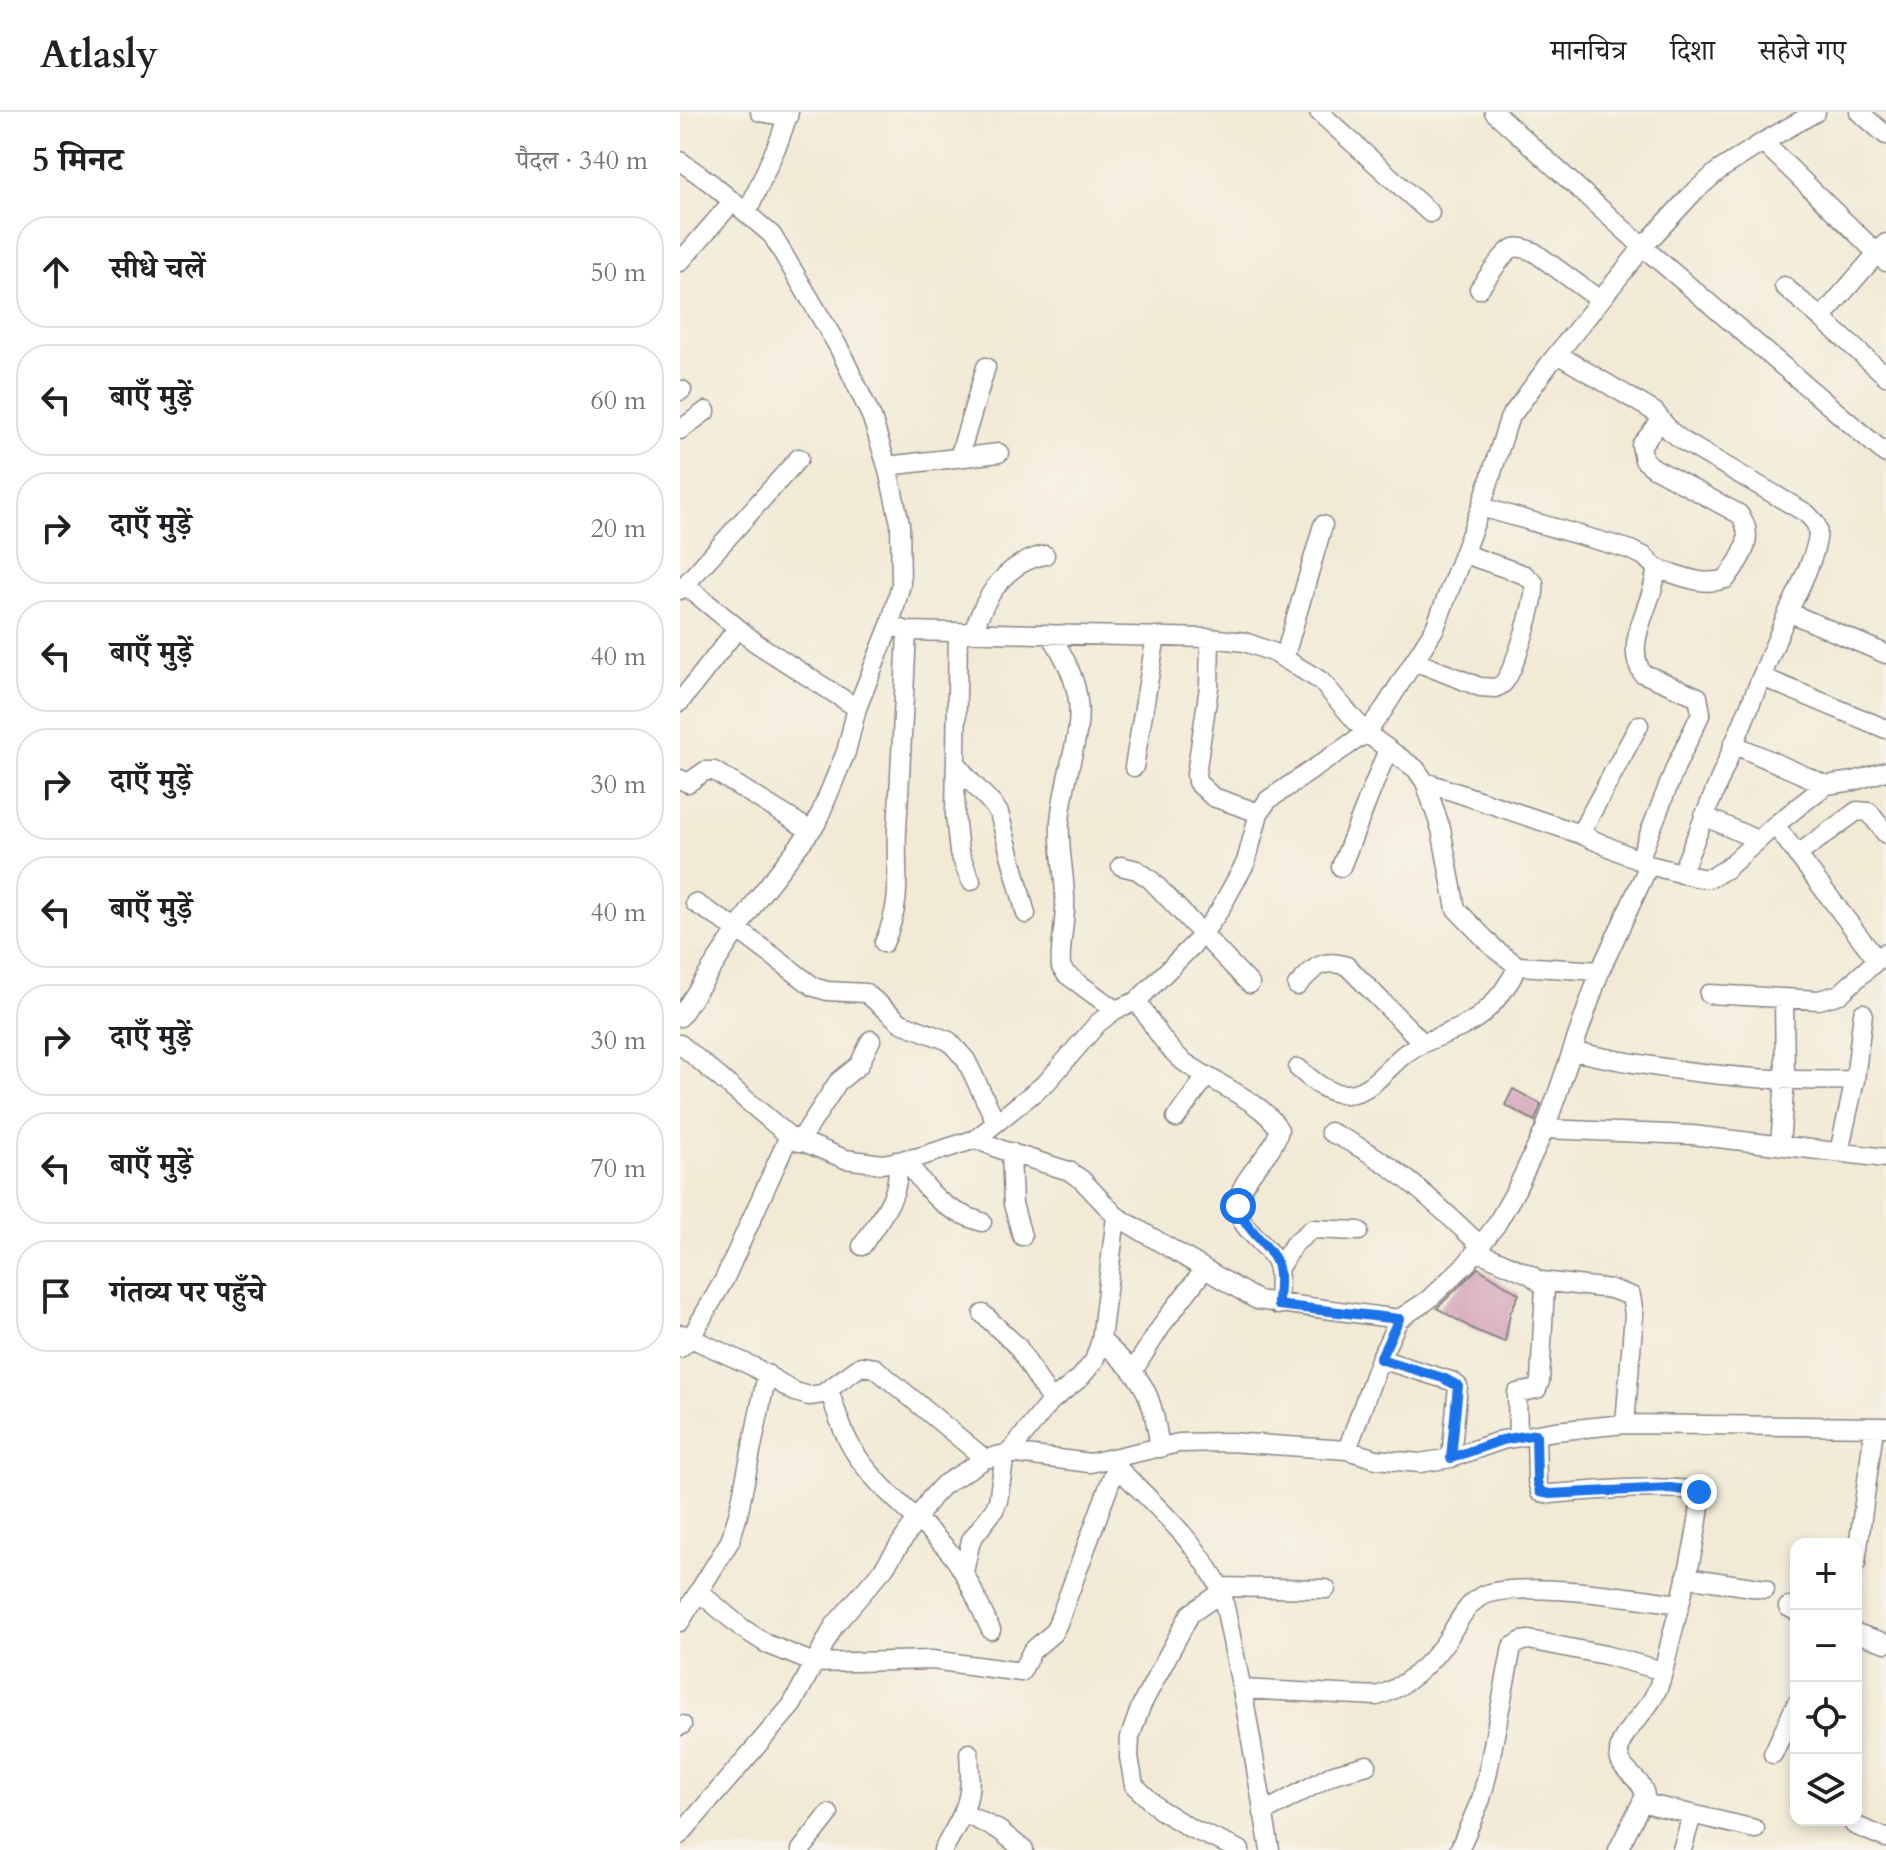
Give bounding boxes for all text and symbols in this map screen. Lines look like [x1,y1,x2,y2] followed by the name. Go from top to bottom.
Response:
[40,29,158,81] text: Atlasly
[1550,32,1626,70] text: मानचित्र
[1670,32,1715,70] text: दिशा
[1759,32,1846,70] text: सहेजे गए
[32,137,123,183] text: 5 मिनट
[516,143,648,178] text: पैदल · 340 m
[110,248,205,289] text: सीधे चलें
[34,250,78,294] icon: ahead
[590,255,646,290] text: 50 m
[110,376,192,417] text: बाएँ मुड़ें
[34,378,78,422] icon: left
[590,383,646,418] text: 60 m
[110,504,192,545] text: दाएँ मुड़ें
[34,506,78,550] icon: right
[590,511,646,546] text: 20 m
[110,632,192,673] text: बाएँ मुड़ें
[34,634,78,678] icon: left
[590,639,646,674] text: 40 m
[110,760,192,801] text: दाएँ मुड़ें
[34,762,78,806] icon: right
[590,767,646,802] text: 30 m
[110,888,192,929] text: बाएँ मुड़ें
[34,890,78,934] icon: left
[590,895,646,930] text: 40 m
[110,1016,192,1057] text: दाएँ मुड़ें
[34,1018,78,1062] icon: right
[590,1023,646,1058] text: 30 m
[110,1144,192,1185] text: बाएँ मुड़ें
[34,1146,78,1190] icon: left
[590,1151,646,1186] text: 70 m
[1220,1188,1256,1224] route start
[110,1272,265,1313] text: गंतव्य पर पहुँचे
[34,1274,78,1318] icon: arrive
[1681,1474,1717,1510] route end
[1790,1538,1862,1826] map controls
[1790,1538,1862,1610] button: +
[1790,1610,1862,1682] button: −
[1790,1682,1862,1754] button: locate
[1790,1754,1862,1826] button: layers

